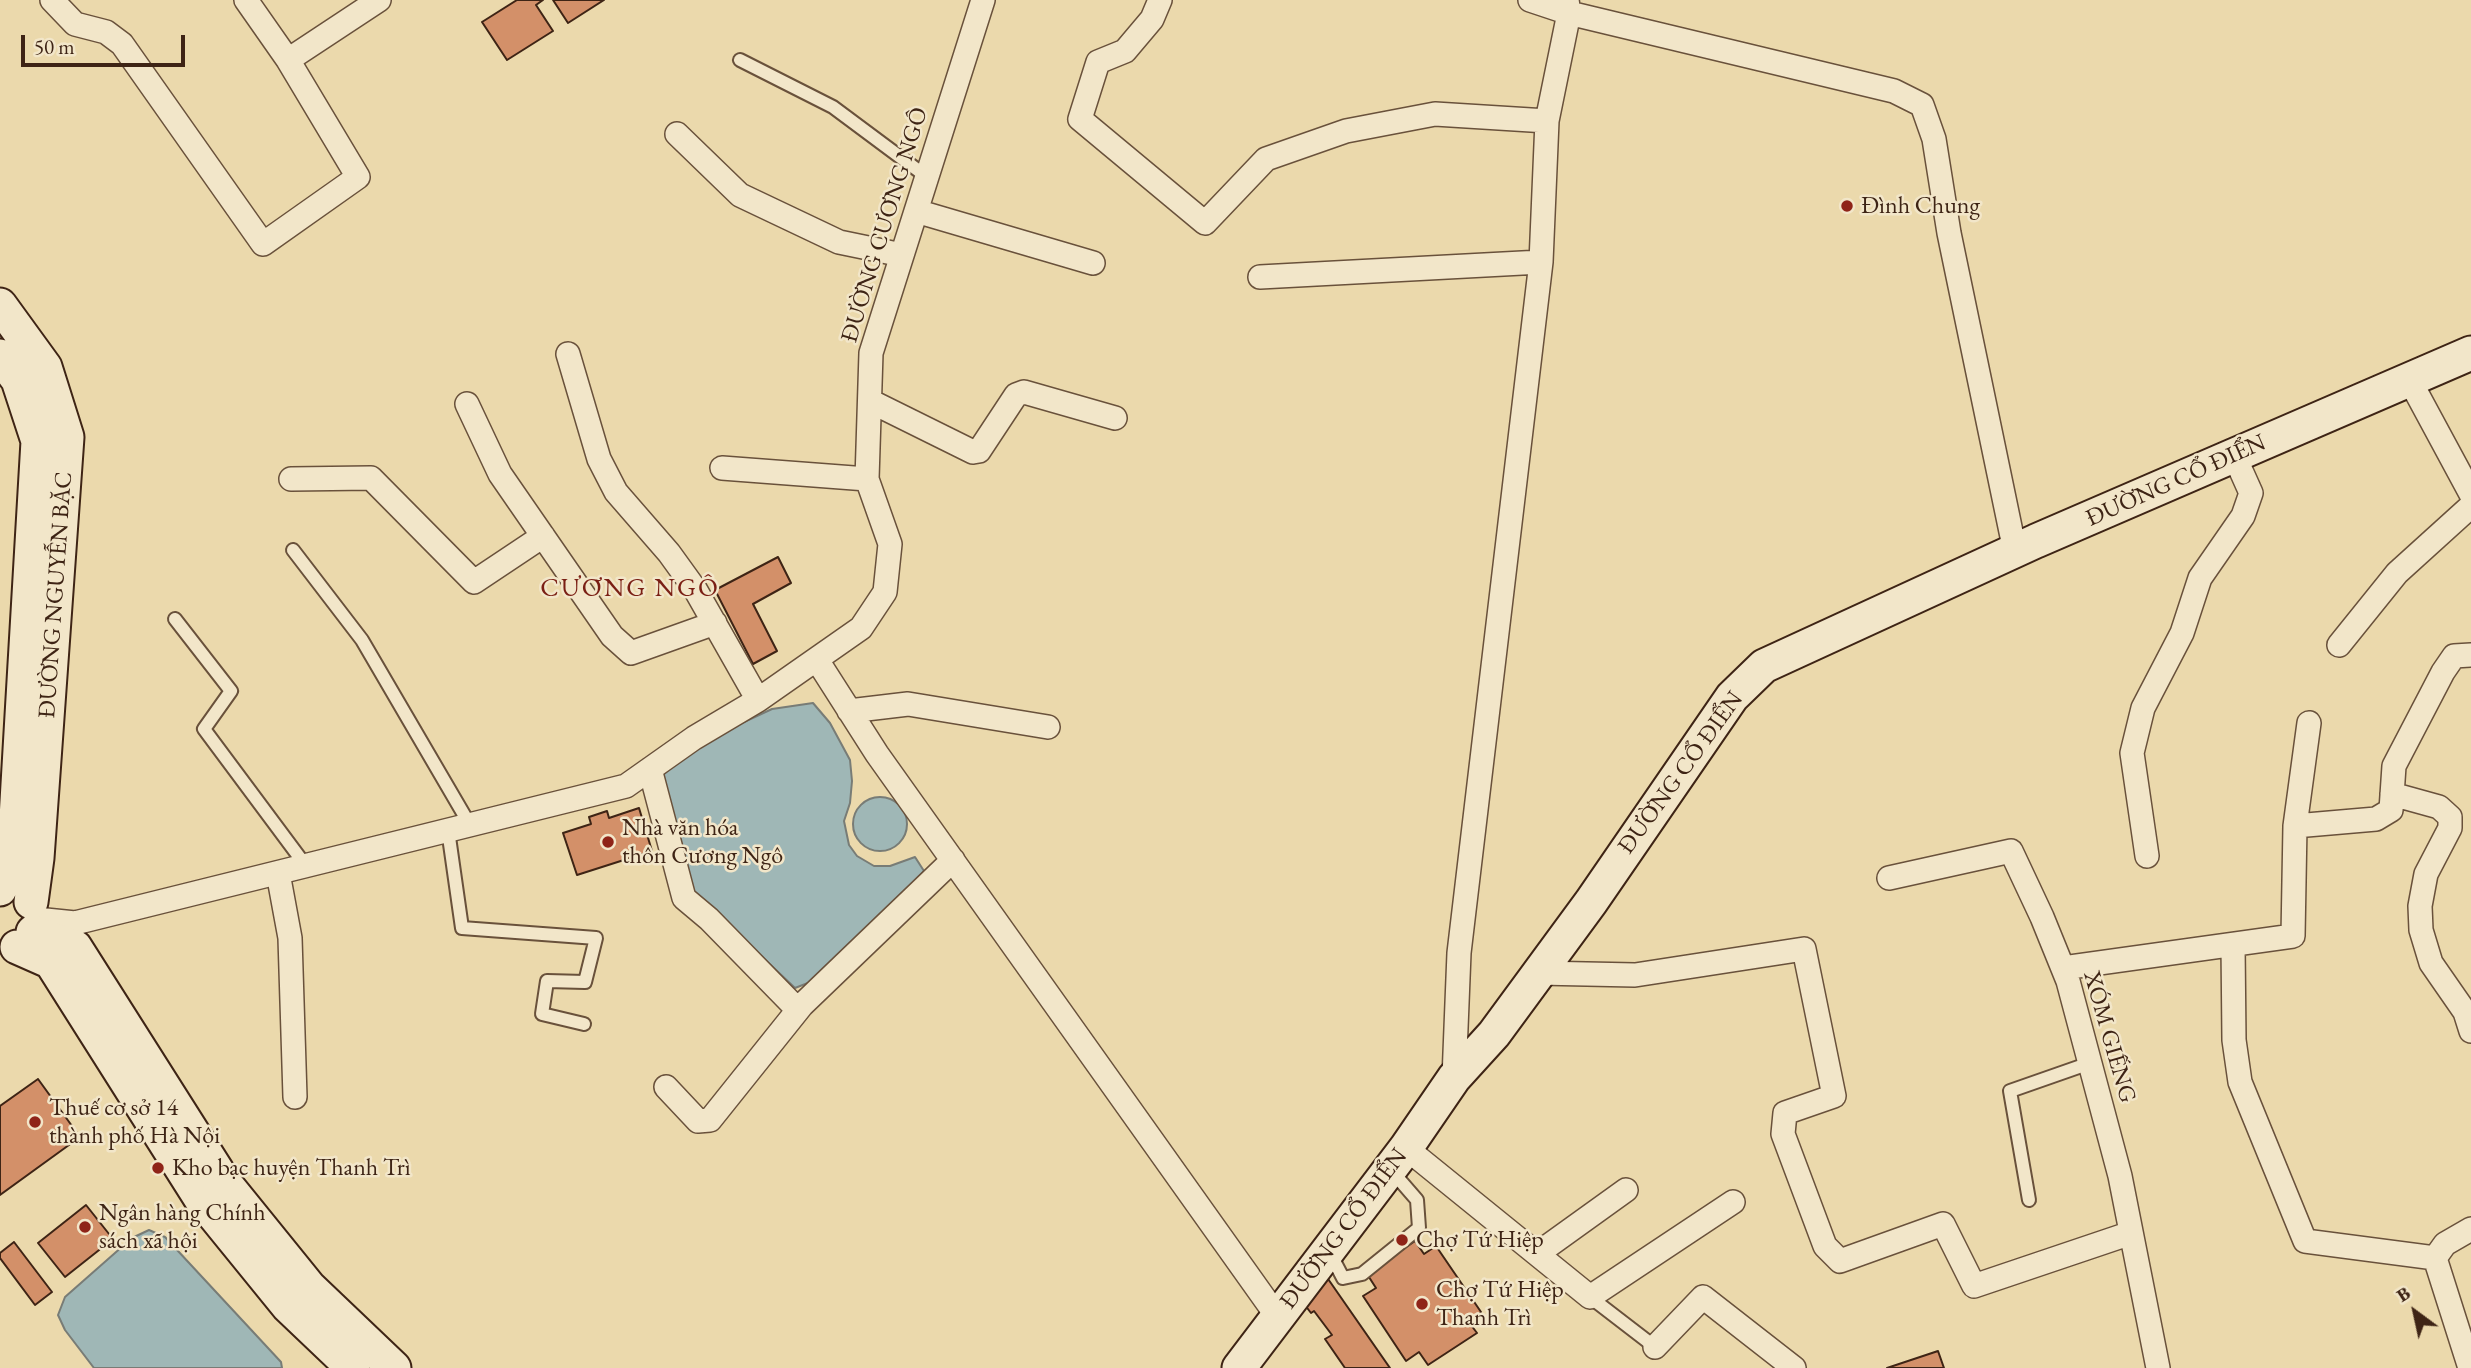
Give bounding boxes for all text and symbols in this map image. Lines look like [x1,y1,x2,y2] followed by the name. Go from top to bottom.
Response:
[24,21,189,65] scale bar
[34,33,75,60] text: 50 m
[835,104,935,346] street label: ĐƯỜNG CƯƠNG NGÔ
[1861,192,1980,220] place label: Đình Chung
[1839,198,1855,214] marker: Đình Chung
[2082,428,2270,534] street label: ĐƯỜNG CỔ ĐIỂN
[33,471,79,719] street label: ĐƯỜNG NGUYỄN BẶC
[541,573,719,605] district label: CƯƠNG NGÔ
[1612,686,1750,860] street label: ĐƯỜNG CỔ ĐIỂN
[622,814,783,870] place label: Nhà văn hóa thôn Cương Ngô
[600,834,616,850] marker: Nhà văn hóa thôn Cương Ngô
[2076,968,2142,1106] street label: XÓM GIẾNG
[49,1094,220,1150] place label: Thuế cơ sở 14 thành phố Hà Nội
[27,1114,43,1130] marker: Thuế cơ sở 14 thành phố Hà Nội
[1274,1143,1414,1315] street label: ĐƯỜNG CỔ ĐIỂN
[172,1154,411,1182] place label: Kho bạc huyện Thanh Trì
[150,1160,166,1176] marker: Kho bạc huyện Thanh Trì
[99,1199,266,1255] place label: Ngân hàng Chính sách xã hội
[77,1219,93,1235] marker: Ngân hàng Chính sách xã hội
[1416,1226,1544,1254] place label: Chợ Tứ Hiệp
[1394,1232,1410,1248] marker: Chợ Tứ Hiệp
[1436,1276,1564,1332] place label: Chợ Tứ Hiệp Thanh Trì
[2380,1277,2450,1347] north arrow
[2391,1280,2415,1308] text: B
[1414,1296,1430,1312] marker: Chợ Tứ Hiệp Thanh Trì

